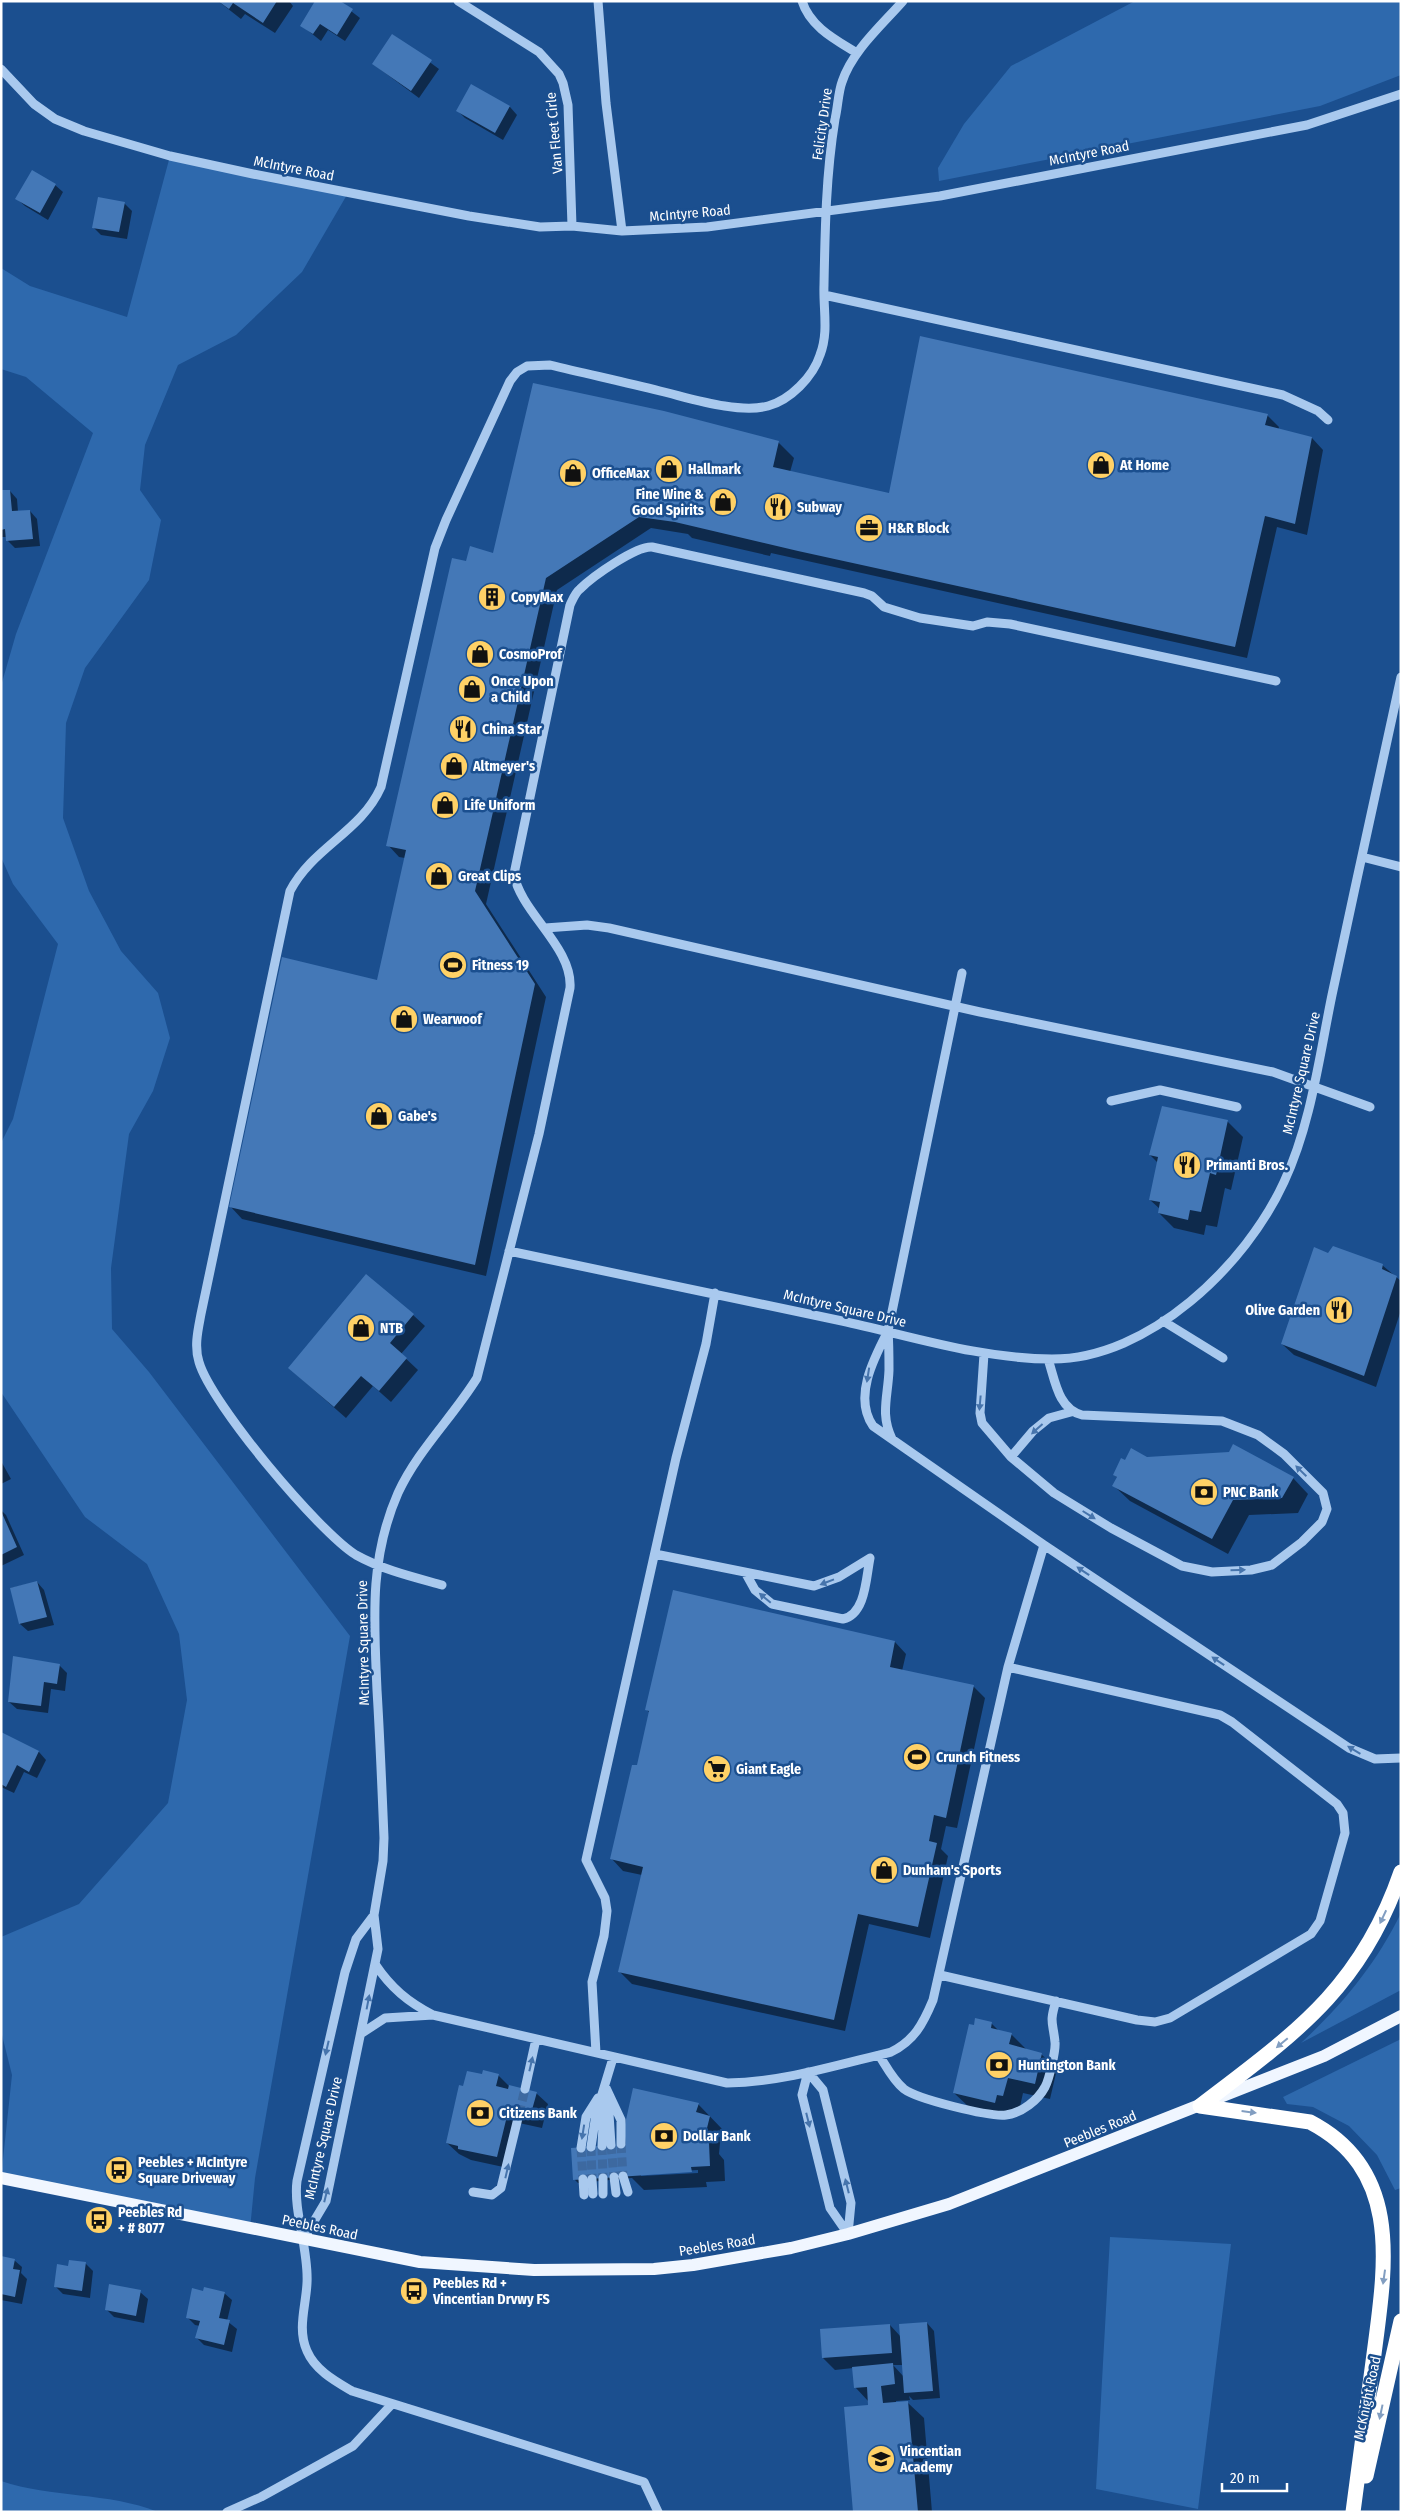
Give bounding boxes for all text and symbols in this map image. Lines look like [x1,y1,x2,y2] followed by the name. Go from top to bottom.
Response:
[809,87,836,161] street label: Felicity Drive
[542,92,567,174] street label: Van Fleet Cirle
[1047,137,1131,170] street label: McIntyre Road
[252,152,336,185] street label: McIntyre Road
[649,201,731,226] street label: McIntyre Road
[1086,450,1116,480] shop icon: At Home
[654,454,684,484] shop icon: Hallmark
[1119,457,1169,474] place label: At Home
[558,458,588,488] shop icon: OfficeMax
[688,461,742,478] place label: Hallmark
[592,465,650,482] place label: OfficeMax
[632,486,704,519] place label: Fine Wine & Good Spirits
[708,487,738,517] shop icon: Fine Wine & Good Spirits
[763,492,793,522] restaurant icon: Subway
[797,499,842,516] place label: Subway
[854,513,884,543] office icon: H&R Block
[888,520,950,537] place label: H&R Block
[477,582,507,612] building icon: CopyMax
[511,589,564,606] place label: CopyMax
[465,639,495,669] shop icon: CosmoProf
[499,646,563,663] place label: CosmoProf
[491,673,554,706] place label: Once Upon a Child
[457,674,487,704] shop icon: Once Upon a Child
[448,714,478,744] restaurant icon: China Star
[482,721,542,738] place label: China Star
[439,751,469,781] shop icon: Altmeyer's
[472,758,535,775] place label: Altmeyer's
[430,790,460,820] shop icon: Life Uniform
[464,797,536,814] place label: Life Uniform
[424,861,454,891] shop icon: Great Clips
[458,868,521,885] place label: Great Clips
[438,950,468,980] sports icon: Fitness 19
[472,957,529,974] place label: Fitness 19
[389,1004,419,1034] shop icon: Wearwoof
[1279,1010,1324,1136] street label: McIntyre Square Drive
[423,1011,483,1028] place label: Wearwoof
[364,1101,394,1131] shop icon: Gabe's
[398,1108,437,1125] place label: Gabe's
[1172,1150,1202,1180] restaurant icon: Primanti Bros.
[1206,1157,1288,1174] place label: Primanti Bros.
[782,1286,908,1331] street label: McIntyre Square Drive
[1324,1295,1354,1325] restaurant icon: Olive Garden
[1245,1302,1320,1319] place label: Olive Garden
[346,1313,376,1343] shop icon: NTB
[380,1320,403,1337] place label: NTB
[864,1368,872,1384] one-way arrow
[976,1395,984,1411] one-way arrow
[1031,1423,1044,1434] one-way arrow
[1296,1465,1308,1477] one-way arrow
[1189,1477,1219,1507] bank icon: PNC Bank
[1223,1484,1279,1501] place label: PNC Bank
[1083,1510,1096,1519] one-way arrow
[1076,1566,1090,1576] one-way arrow
[1230,1566,1246,1574] one-way arrow
[820,1579,835,1586] one-way arrow
[354,1580,373,1706] street label: McIntyre Square Drive
[758,1592,771,1603] one-way arrow
[1212,1656,1225,1666] one-way arrow
[902,1742,932,1772] sports icon: Crunch Fitness
[1348,1746,1361,1755] one-way arrow
[936,1749,1020,1766] place label: Crunch Fitness
[702,1754,732,1784] supermarket icon: Giant Eagle
[736,1761,801,1778] place label: Giant Eagle
[869,1855,899,1885] shop icon: Dunham's Sports
[903,1862,1001,1879] place label: Dunham's Sports
[1379,1910,1387,1924] one-way arrow
[364,1993,372,2009] one-way arrow
[1277,2037,1289,2049] one-way arrow
[323,2040,331,2055] one-way arrow
[984,2050,1014,2080] bank icon: Huntington Bank
[527,2056,535,2071] one-way arrow
[1018,2057,1116,2074] place label: Huntington Bank
[301,2075,346,2201] street label: McIntyre Square Drive
[465,2098,495,2128] bank icon: Citizens Bank
[499,2105,578,2122] place label: Citizens Bank
[1061,2107,1139,2152] street label: Peebles Road
[1241,2108,1257,2116] one-way arrow
[804,2112,812,2127] one-way arrow
[649,2121,679,2151] bank icon: Dollar Bank
[579,2125,587,2141] one-way arrow
[683,2128,751,2145] place label: Dollar Bank
[138,2154,247,2187] place label: Peebles + McIntyre Square Driveway
[104,2155,134,2185] bus stop icon: Peebles + McIntyre Square Driveway
[503,2163,511,2179] one-way arrow
[843,2179,851,2194] one-way arrow
[323,2187,331,2202] one-way arrow
[118,2204,182,2237] place label: Peebles Rd + # 8077
[84,2205,114,2235] bus stop icon: Peebles Rd + # 8077
[280,2211,359,2244] street label: Peebles Road
[678,2231,756,2260] street label: Peebles Road
[1380,2270,1388,2286] one-way arrow
[432,2275,550,2308] place label: Peebles Rd + Vincentian Drvwy FS
[399,2276,429,2306] bus stop icon: Peebles Rd + Vincentian Drvwy FS
[1350,2355,1385,2441] street label: McKnight Road
[1376,2405,1384,2421] one-way arrow
[899,2443,961,2476] place label: Vincentian Academy
[866,2444,896,2474] school or university icon: Vincentian Academy
[1222,2460,1287,2492] scale bar
[1230,2469,1260,2487] text: 20 m

